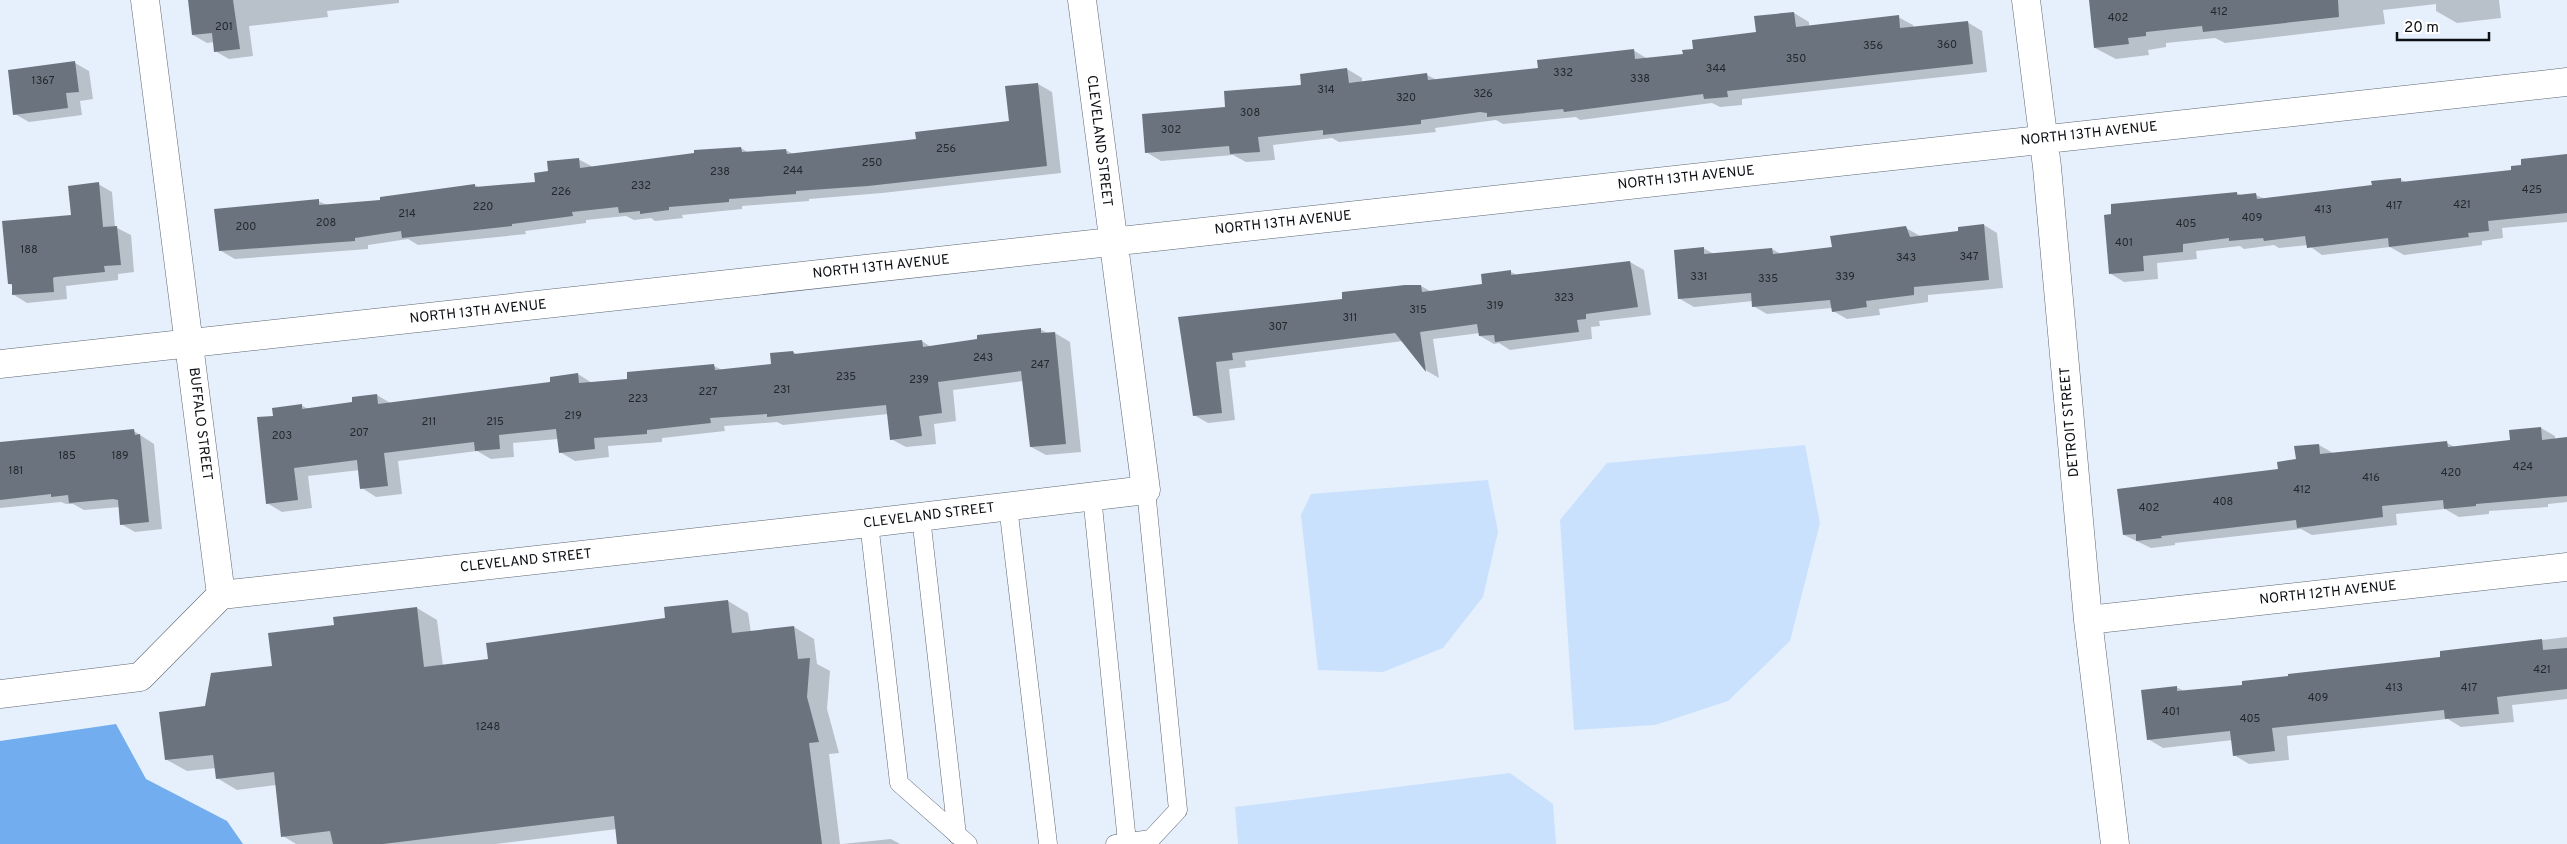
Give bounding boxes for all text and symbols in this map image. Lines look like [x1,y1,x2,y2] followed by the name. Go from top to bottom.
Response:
[2210,5,2228,19] house number: 412
[2397,10,2490,42] scale bar
[2108,11,2128,25] house number: 402
[2404,19,2439,38] text: 20 m
[215,20,233,34] house number: 201
[1937,38,1957,52] house number: 360
[1863,39,1883,53] house number: 356
[1786,52,1806,66] house number: 350
[1706,62,1726,76] house number: 344
[1553,66,1573,80] house number: 332
[1630,72,1650,86] house number: 338
[32,74,55,88] house number: 1367
[1082,74,1116,208] street label: CLEVELAND STREET
[1317,83,1335,97] house number: 314
[1473,87,1493,101] house number: 326
[1396,91,1416,105] house number: 320
[1240,106,1260,120] house number: 308
[2020,118,2158,150] street label: NORTH 13TH AVENUE
[1161,123,1181,137] house number: 302
[936,142,956,156] house number: 256
[862,156,882,170] house number: 250
[1617,162,1755,194] street label: NORTH 13TH AVENUE
[783,164,803,178] house number: 244
[710,165,730,179] house number: 238
[631,179,651,193] house number: 232
[2522,183,2542,197] house number: 425
[551,185,571,199] house number: 226
[2453,198,2471,212] house number: 421
[2386,199,2403,213] house number: 417
[473,200,493,214] house number: 220
[2314,203,2332,217] house number: 413
[398,207,416,221] house number: 214
[1214,207,1352,239] street label: NORTH 13TH AVENUE
[2242,211,2262,225] house number: 409
[316,216,336,230] house number: 208
[2176,217,2197,231] house number: 405
[236,220,256,234] house number: 200
[2115,236,2133,250] house number: 401
[20,243,38,257] house number: 188
[1959,250,1979,264] house number: 347
[812,251,950,283] street label: NORTH 13TH AVENUE
[1896,251,1916,265] house number: 343
[1690,270,1708,284] house number: 331
[1835,270,1855,284] house number: 339
[1758,272,1778,286] house number: 335
[1554,291,1574,305] house number: 323
[409,296,547,328] street label: NORTH 13TH AVENUE
[1486,299,1504,313] house number: 319
[1409,303,1427,317] house number: 315
[1343,311,1357,325] house number: 311
[1269,320,1288,334] house number: 307
[973,351,993,365] house number: 243
[1030,358,1050,372] house number: 247
[2057,366,2083,478] street label: DETROIT STREET
[185,367,215,481] street label: BUFFALO STREET
[836,370,856,384] house number: 235
[909,373,929,387] house number: 239
[773,383,791,397] house number: 231
[698,385,718,399] house number: 227
[628,392,648,406] house number: 223
[564,409,582,423] house number: 219
[422,415,436,429] house number: 211
[486,415,504,429] house number: 215
[349,426,369,440] house number: 207
[272,429,292,443] house number: 203
[58,449,76,463] house number: 185
[111,449,129,463] house number: 189
[2513,460,2533,474] house number: 424
[9,464,23,478] house number: 181
[2441,466,2461,480] house number: 420
[2362,471,2380,485] house number: 416
[2293,483,2311,497] house number: 412
[2213,495,2233,509] house number: 408
[862,499,996,533] street label: CLEVELAND STREET
[2139,501,2159,515] house number: 402
[459,546,593,576] street label: CLEVELAND STREET
[2259,577,2397,609] street label: NORTH 12TH AVENUE
[2533,663,2551,677] house number: 421
[2385,681,2403,695] house number: 413
[2461,681,2478,695] house number: 417
[2308,691,2328,705] house number: 409
[2162,705,2180,719] house number: 401
[2240,712,2261,726] house number: 405
[476,720,500,734] house number: 1248

